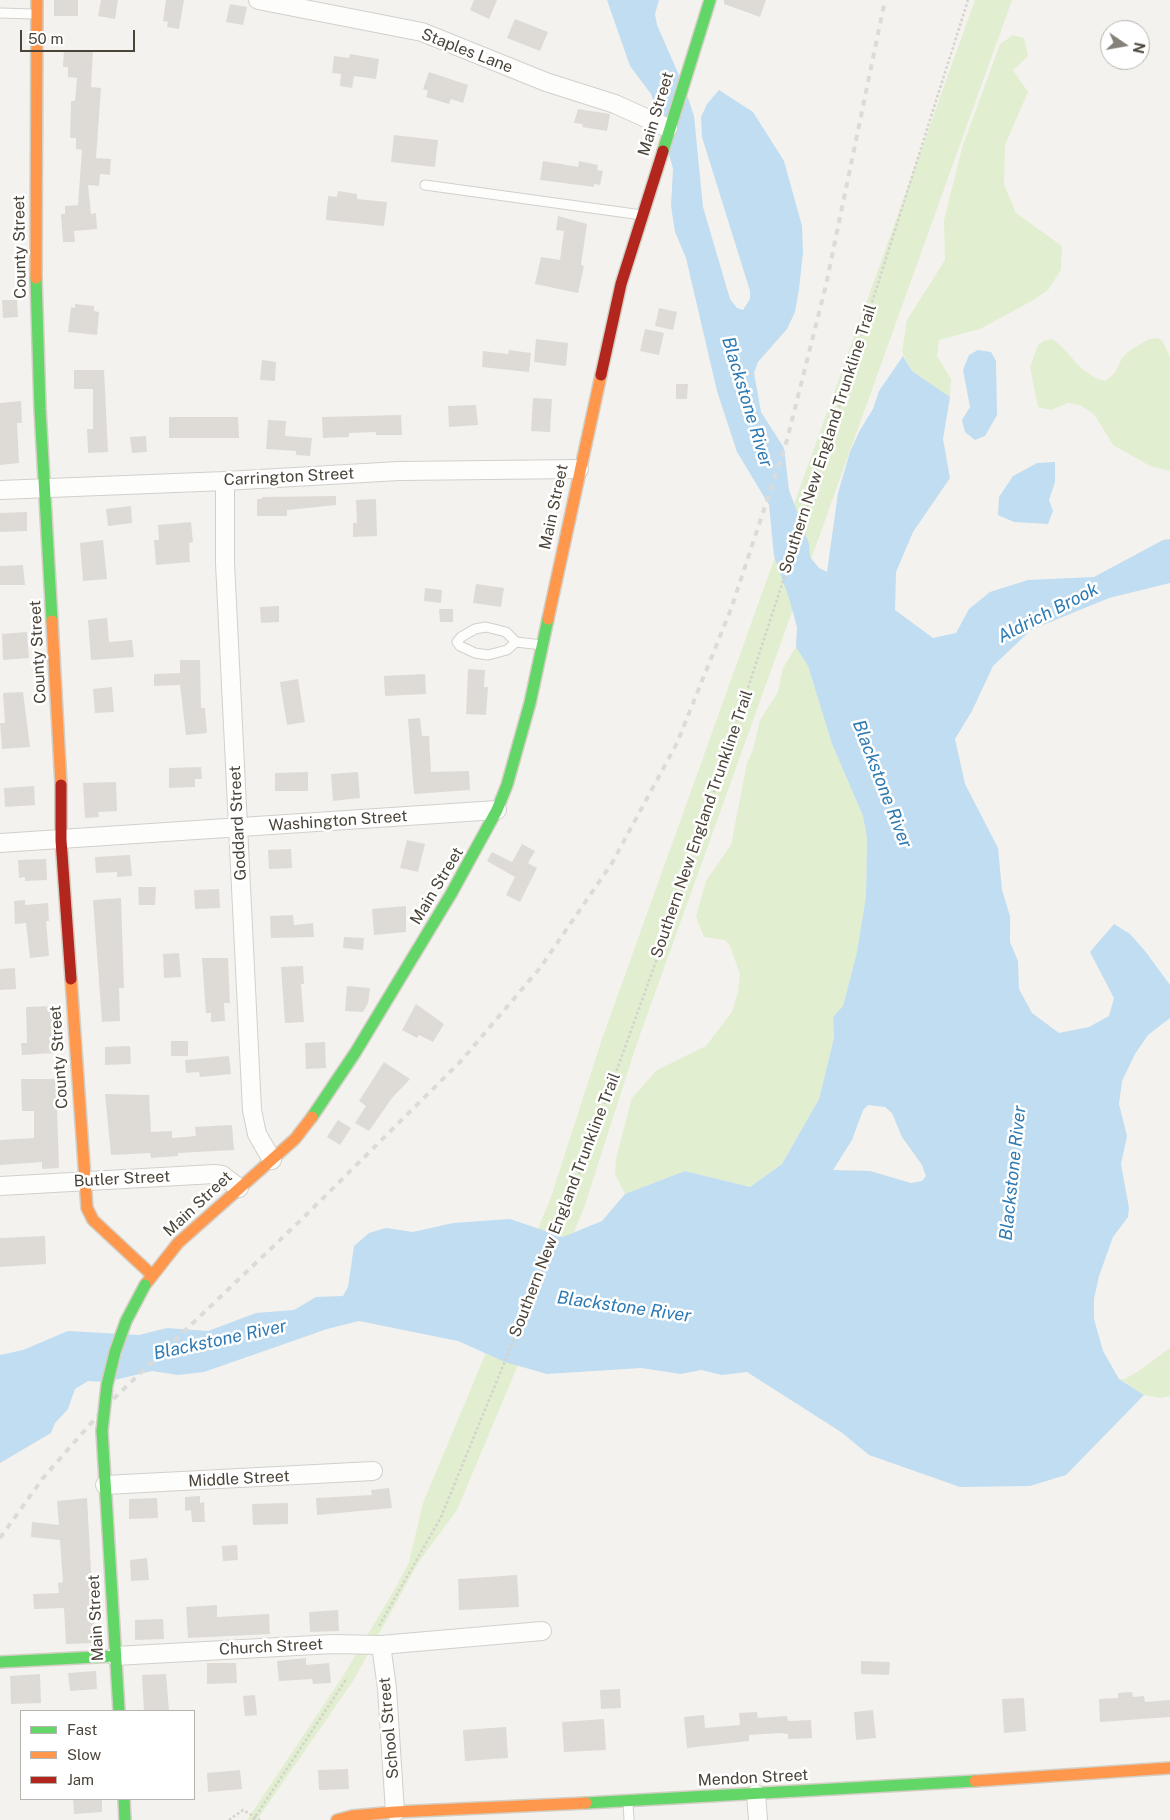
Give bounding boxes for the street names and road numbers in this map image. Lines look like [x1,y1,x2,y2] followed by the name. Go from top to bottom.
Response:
[419,25,515,77] street label: Staples Lane
[634,70,678,158] street label: Main Street
[9,195,31,299] street label: County Street
[775,302,881,576] street label: Southern New England Trunkline Trail
[536,463,572,551] street label: Main Street
[223,464,355,490] street label: Carrington Street
[26,600,50,704] street label: County Street
[647,688,757,960] street label: Southern New England Trunkline Trail
[225,765,251,881] street label: Goddard Street
[268,807,408,835] street label: Washington Street
[406,844,468,928] street label: Main Street
[46,1005,72,1109] street label: County Street
[506,1070,624,1340] street label: Southern New England Trunkline Trail
[73,1167,171,1191] street label: Butler Street
[160,1167,236,1241] street label: Main Street
[188,1467,290,1491] street label: Middle Street
[84,1574,108,1662] street label: Main Street
[218,1635,324,1659] street label: Church Street
[375,1676,403,1780] street label: School Street
[697,1766,809,1790] street label: Mendon Street

